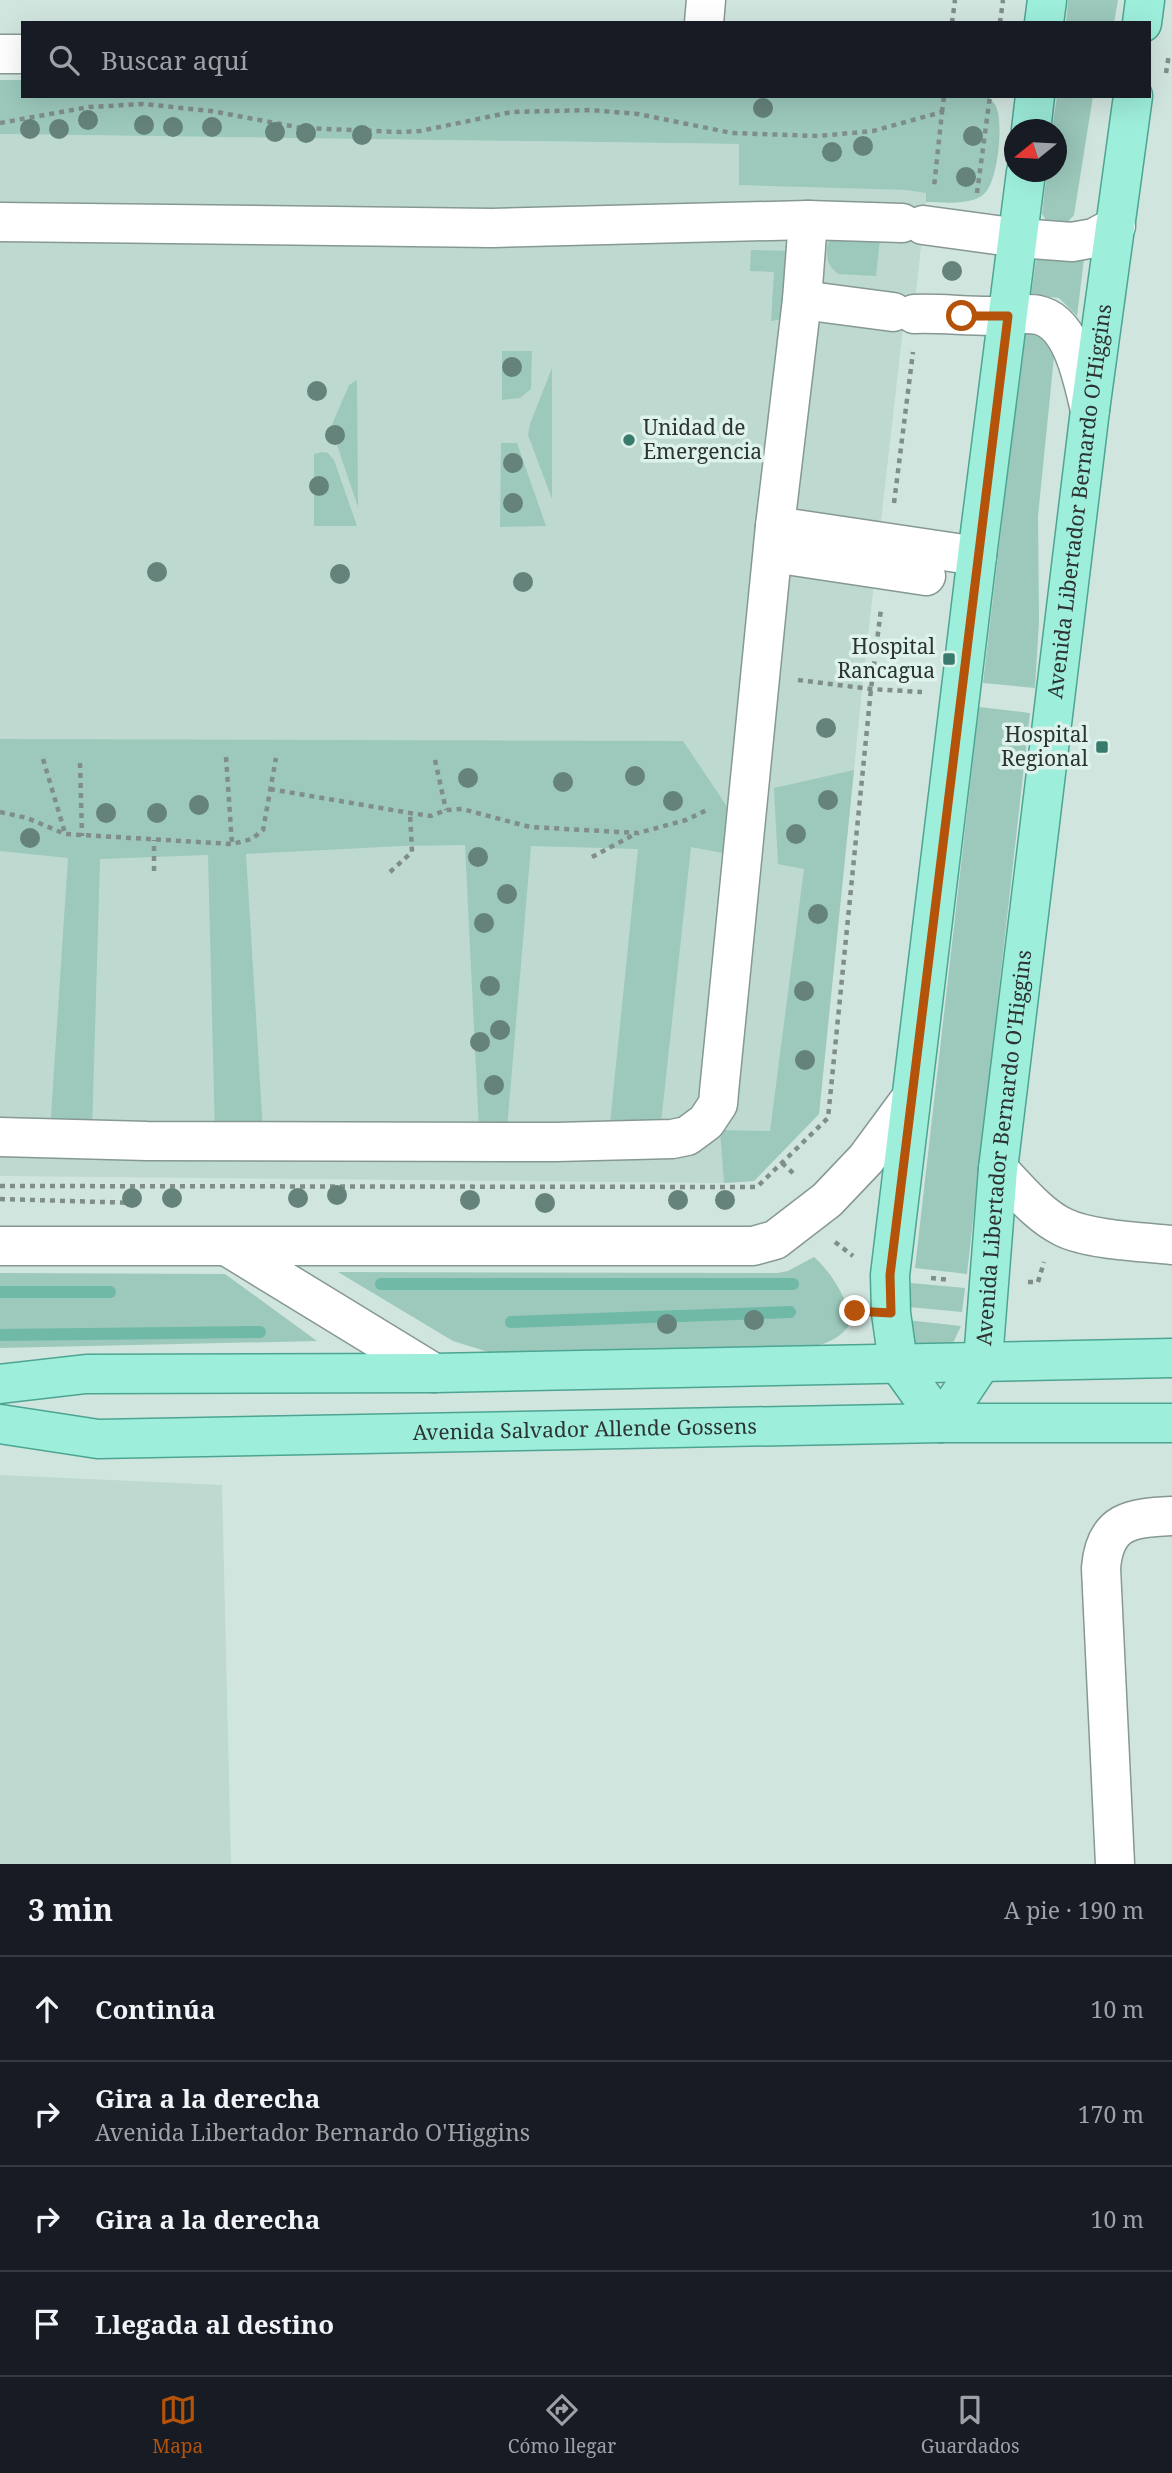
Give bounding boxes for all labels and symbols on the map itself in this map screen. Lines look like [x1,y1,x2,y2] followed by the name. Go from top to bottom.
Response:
[1004,119,1067,182] north arrow
[946,300,977,331] route start
[1040,302,1117,700] street label: Avenida Libertador Bernardo O'Higgins
[643,413,762,465] place label: Unidad de Emergencia
[621,432,637,448] marker: Unidad de Emergencia
[837,632,935,684] place label: Hospital Rancagua
[941,651,957,667] marker: Hospital Rancagua
[1001,720,1088,772] place label: Hospital Regional
[1094,739,1110,755] marker: Hospital Regional
[969,948,1037,1347] street label: Avenida Libertador Bernardo O'Higgins
[839,1295,870,1326] route end
[412,1411,757,1446] street label: Avenida Salvador Allende Gossens

